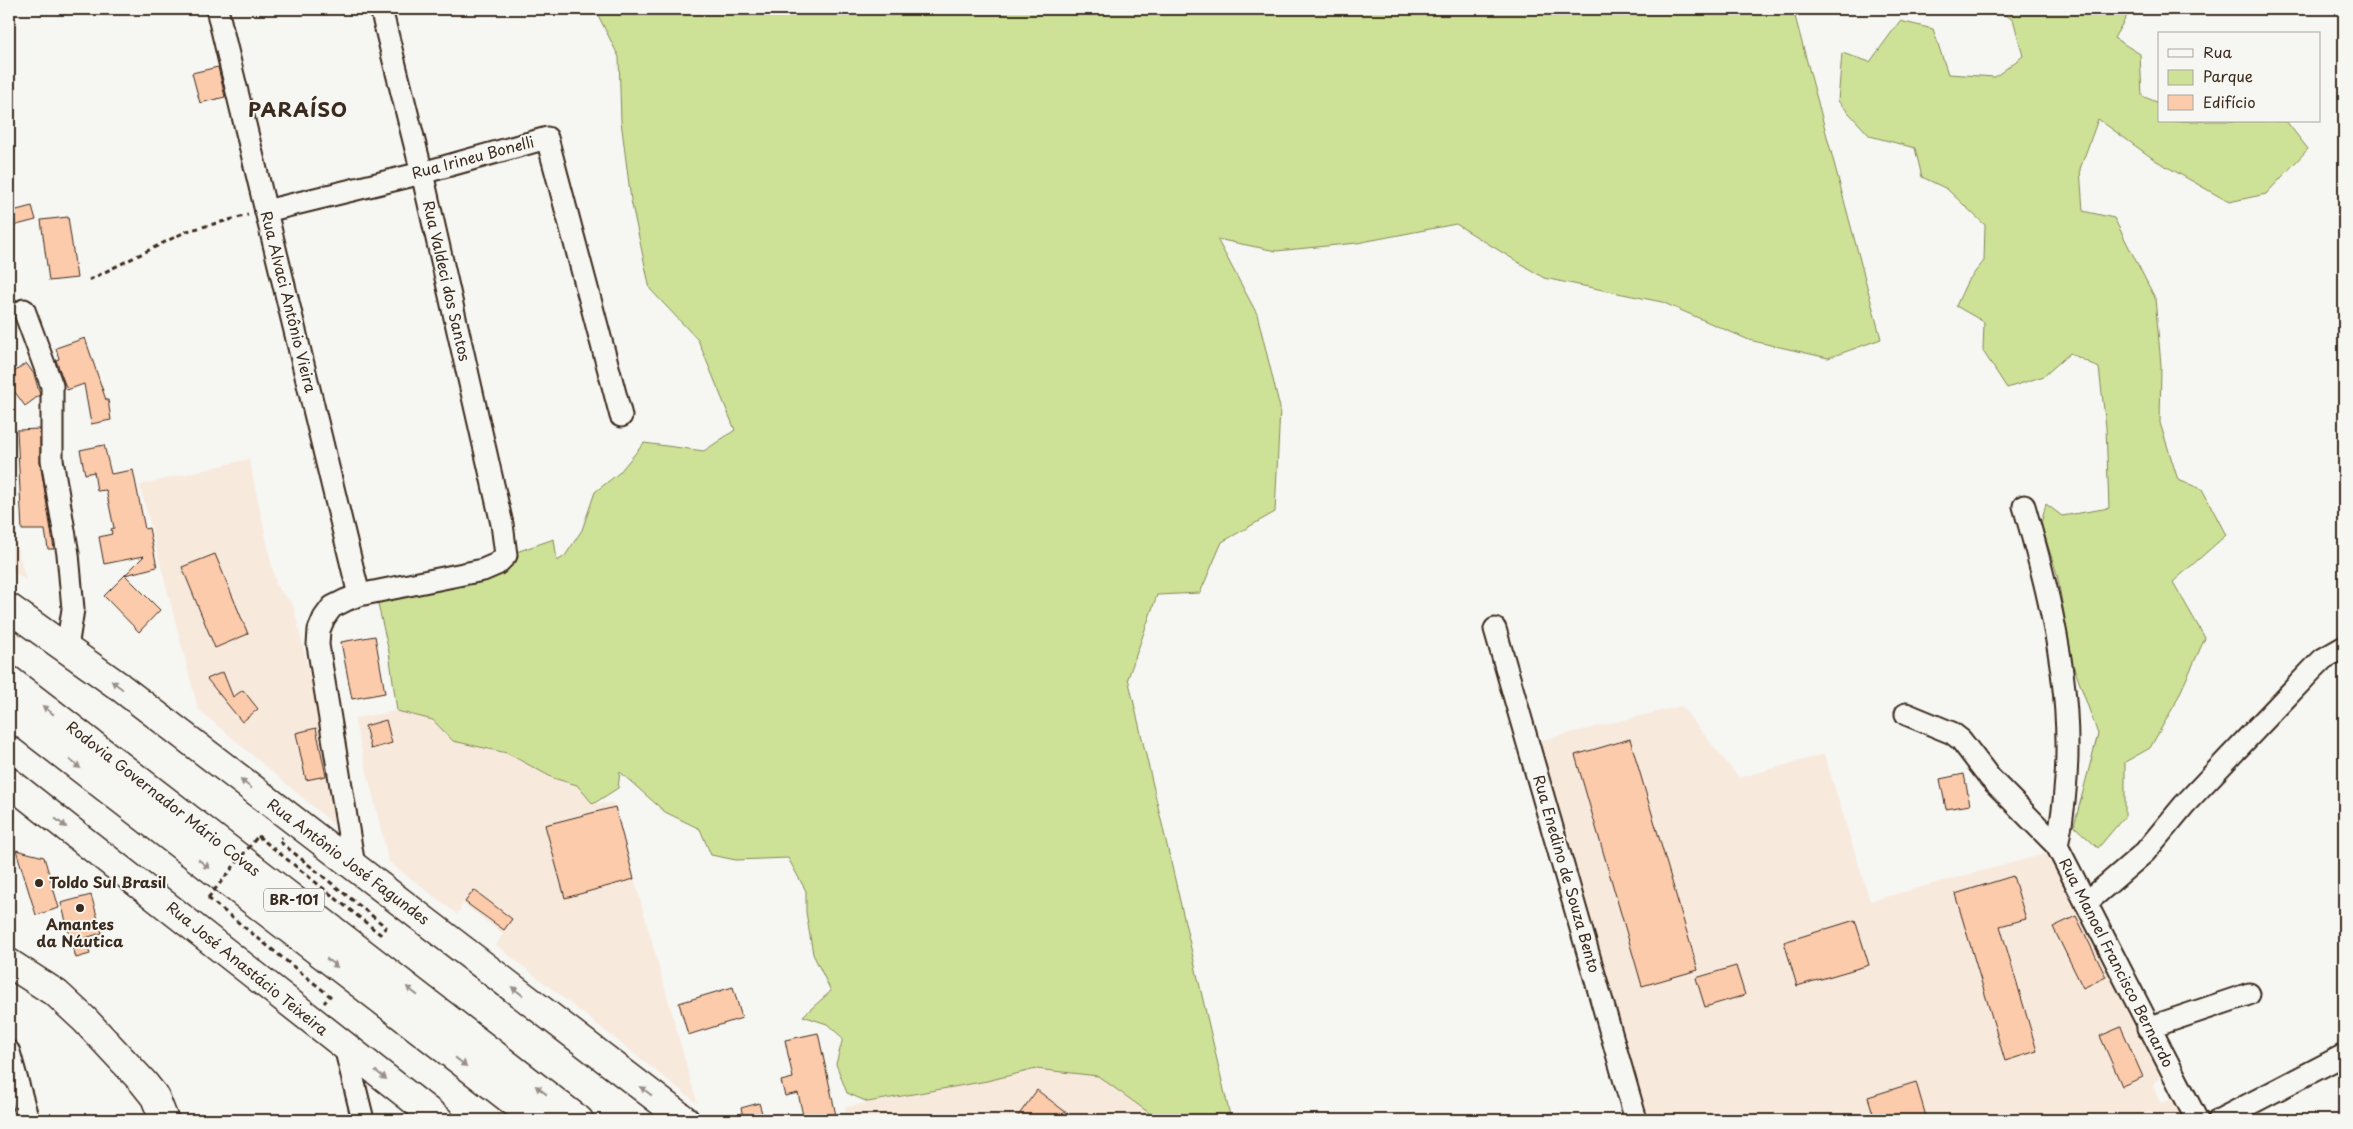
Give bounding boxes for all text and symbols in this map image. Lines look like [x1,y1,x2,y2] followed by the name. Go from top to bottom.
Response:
[2158,32,2320,122] legend
[2203,40,2232,63] text: Rua
[2203,64,2253,87] text: Parque
[2203,90,2256,113] text: Edifício
[248,94,348,124] district label: PARAÍSO
[409,129,536,184] street label: Rua Irineu Bonelli
[418,198,477,363] street label: Rua Valdeci dos Santos
[256,208,323,396] street label: Rua Alvaci Antônio Vieira
[110,680,124,690] one-way arrow
[41,705,55,715] one-way arrow
[62,715,266,881] street label: Rodovia Governador Mário Covas
[68,759,81,770] one-way arrow
[1528,772,1607,975] street label: Rua Enedino de Souza Bento
[239,779,253,789] one-way arrow
[263,792,435,930] street label: Rua Antônio José Fagundes
[54,817,67,828] one-way arrow
[2054,854,2180,1071] street label: Rua Manoel Francisco Bernardo
[197,858,210,869] one-way arrow
[49,870,166,893] place label: Toldo Sul Brasil
[33,877,45,889] marker: Toldo Sul Brasil
[264,888,324,912] road number: BR-101
[162,895,334,1041] street label: Rua José Anastácio Teixeira
[74,902,86,914] marker: Amantes da Náutica
[37,912,124,952] place label: Amantes da Náutica
[326,957,339,968] one-way arrow
[405,986,419,996] one-way arrow
[511,986,524,997] one-way arrow
[454,1057,468,1067] one-way arrow
[374,1070,388,1080] one-way arrow
[535,1085,548,1096] one-way arrow
[640,1085,653,1096] one-way arrow

